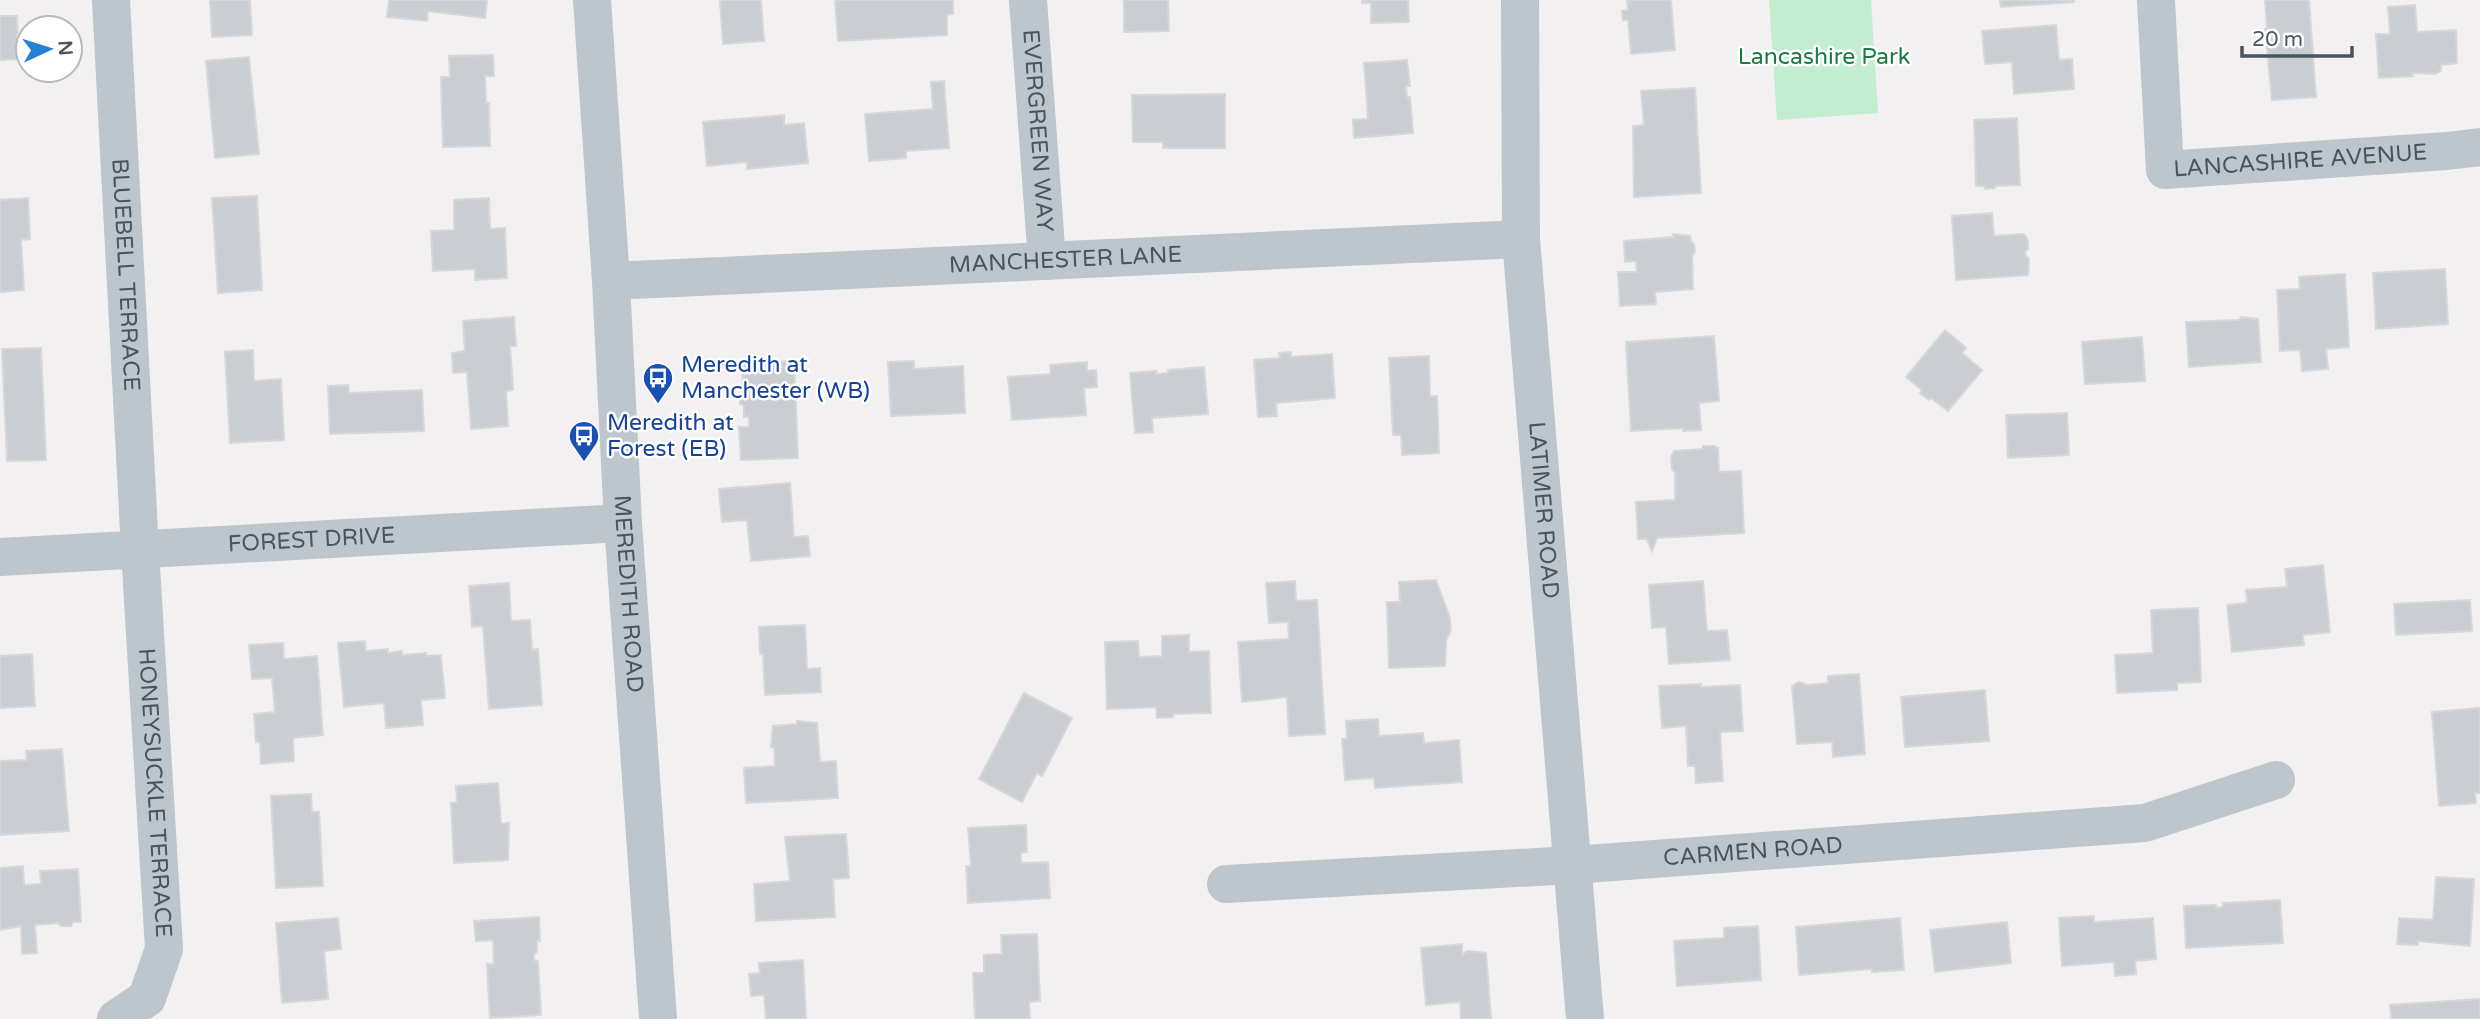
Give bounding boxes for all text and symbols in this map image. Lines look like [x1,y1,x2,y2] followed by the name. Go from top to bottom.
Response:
[14,14,84,84] north arrow
[2242,14,2352,58] scale bar
[2252,27,2303,52] text: 20 m
[1016,28,1059,233] street label: EVERGREEN WAY
[53,40,76,56] text: N
[1738,43,1910,71] park label: Lancashire Park
[2173,138,2428,183] street label: LANCASHIRE AVENUE
[105,158,146,392] street label: BLUEBELL TERRACE
[948,241,1183,279] street label: MANCHESTER LANE
[681,351,870,405] place label: Meredith at Manchester (WB)
[641,361,675,405] bus stop icon: Meredith at Manchester (WB)
[607,409,734,463] place label: Meredith at Forest (EB)
[567,419,601,463] bus stop icon: Meredith at Forest (EB)
[1522,420,1564,600] street label: LATIMER ROAD
[608,494,649,694] street label: MEREDITH ROAD
[227,521,396,559] street label: FOREST DRIVE
[132,647,177,938] street label: HONEYSUCKLE TERRACE
[1662,831,1844,872] street label: CARMEN ROAD

